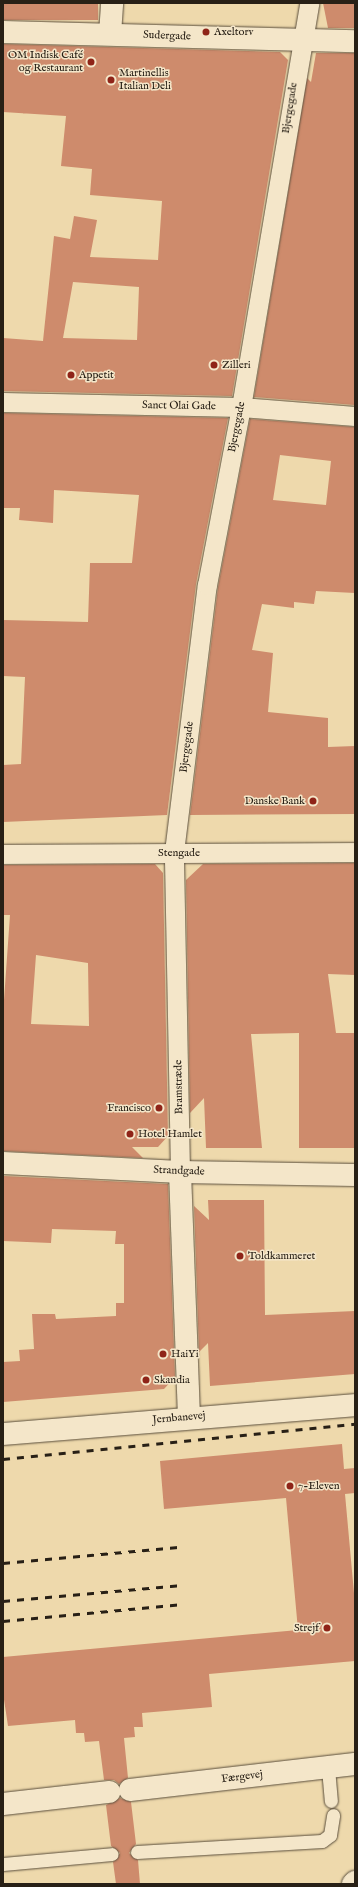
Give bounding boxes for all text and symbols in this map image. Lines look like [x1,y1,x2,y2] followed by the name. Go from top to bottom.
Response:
[214,25,253,39] place label: Axeltorv
[201,27,211,37] marker: Axeltorv
[143,29,191,43] street label: Sudergade
[8,49,83,75] place label: OM Indisk Café og Restaurant
[86,57,96,67] marker: OM Indisk Café og Restaurant
[119,67,171,93] place label: Martinellis Italian Deli
[106,75,116,85] marker: Martinellis Italian Deli
[279,81,301,135] street label: Bjergegade
[222,358,251,372] place label: Zilleri
[209,360,219,370] marker: Zilleri
[79,368,114,382] place label: Appetit
[66,370,76,380] marker: Appetit
[142,399,216,413] street label: Sanct Olai Gade
[226,400,248,454] street label: Bjergegade
[177,721,197,773] street label: Bjergegade
[245,794,305,808] place label: Danske Bank
[308,796,318,806] marker: Danske Bank
[158,846,200,860] street label: Stengade
[172,1060,186,1114] street label: Bramstræde
[107,1101,151,1115] place label: Francisco
[154,1103,164,1113] marker: Francisco
[138,1127,202,1141] place label: Hotel Hamlet
[125,1129,135,1139] marker: Hotel Hamlet
[153,1164,205,1178] street label: Strandgade
[248,1249,315,1263] place label: Toldkammeret
[235,1251,245,1261] marker: Toldkammeret
[171,1347,199,1361] place label: HaiYi
[158,1349,168,1359] marker: HaiYi
[154,1373,190,1387] place label: Skandia
[141,1375,151,1385] marker: Skandia
[152,1409,206,1427] street label: Jernbanevej
[298,1479,340,1493] place label: 7-Eleven
[285,1481,295,1491] marker: 7-Eleven
[294,1621,319,1635] place label: Strejf
[322,1623,332,1633] marker: Strejf
[221,1768,263,1786] street label: Færgevej

